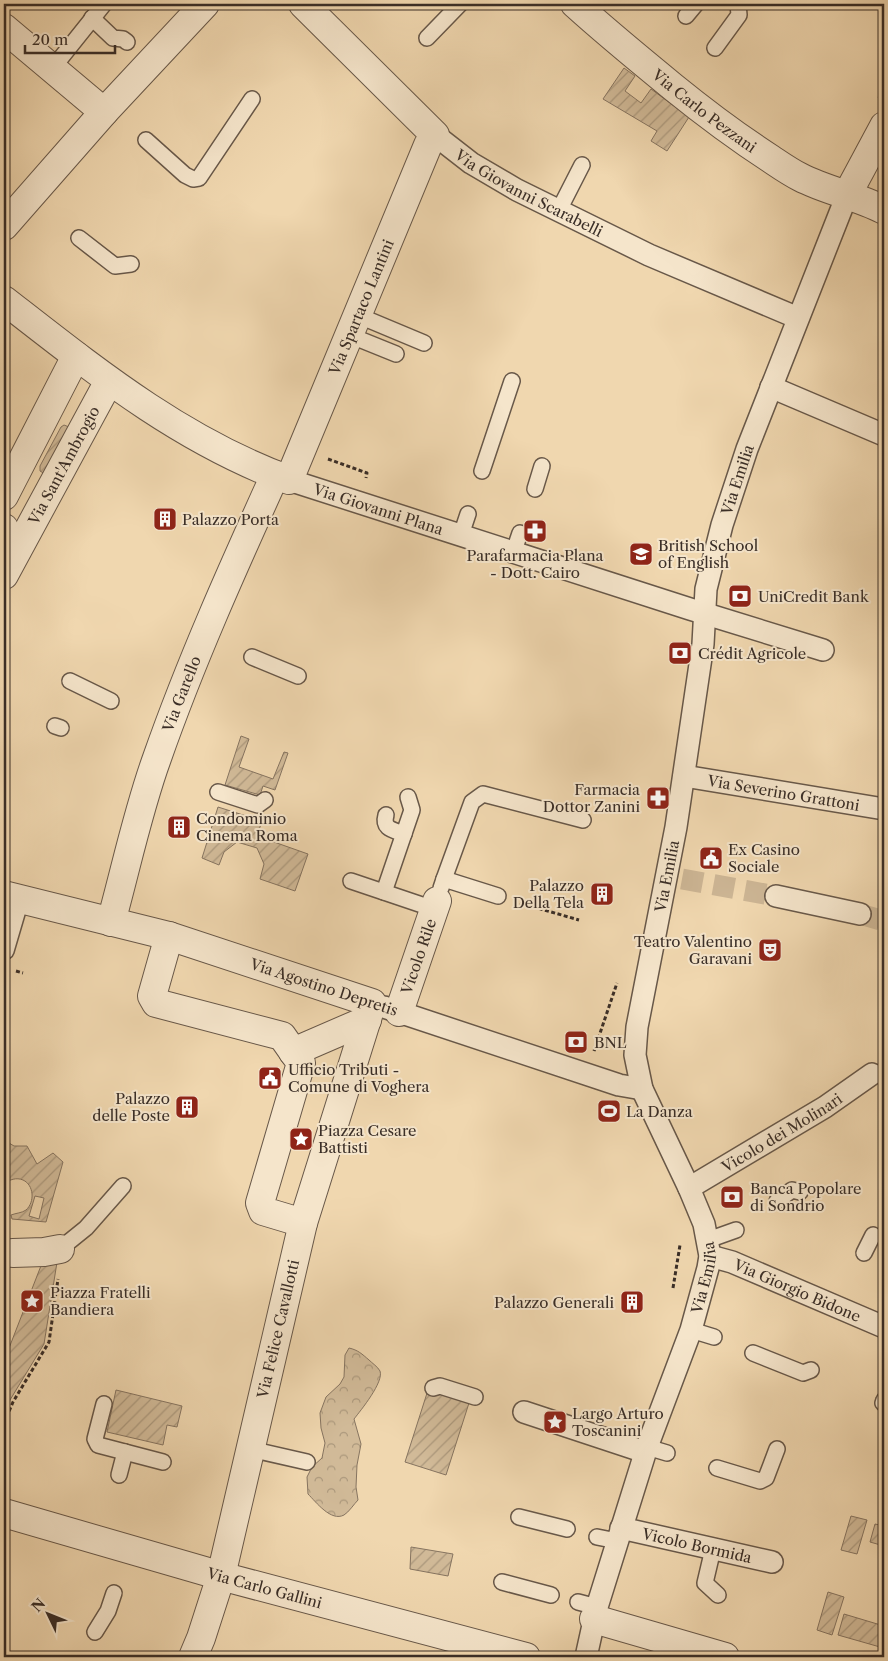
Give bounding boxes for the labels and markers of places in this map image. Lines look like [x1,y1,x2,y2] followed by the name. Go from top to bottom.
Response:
[152,506,178,532] building icon: Palazzo Porta
[182,510,279,529] place label: Palazzo Porta
[522,518,548,544] pharmacy icon: Parafarmacia Plana - Dott. Cairo
[658,536,759,572] place label: British School of English
[628,541,654,567] school or university icon: British School of English
[467,546,604,582] place label: Parafarmacia Plana - Dott. Cairo
[727,583,753,609] bank icon: UniCredit Bank
[758,587,870,606] place label: UniCredit Bank
[667,640,693,666] bank icon: Crédit Agricole
[698,644,806,663] place label: Crédit Agricole
[543,780,640,816] place label: Farmacia Dottor Zanini
[645,785,671,811] pharmacy icon: Farmacia Dottor Zanini
[196,809,298,845] place label: Condominio Cinema Roma
[166,814,192,840] building icon: Condominio Cinema Roma
[728,840,800,876] place label: Ex Casino Sociale
[698,845,724,871] public building icon: Ex Casino Sociale
[513,876,584,912] place label: Palazzo Della Tela
[589,881,615,907] building icon: Palazzo Della Tela
[634,932,752,968] place label: Teatro Valentino Garavani
[757,937,783,963] theatre icon: Teatro Valentino Garavani
[563,1029,589,1055] bank icon: BNL
[594,1033,627,1052] place label: BNL
[288,1060,430,1096] place label: Ufficio Tributi - Comune di Voghera
[257,1065,283,1091] public building icon: Ufficio Tributi - Comune di Voghera
[92,1089,170,1125] place label: Palazzo delle Poste
[174,1094,200,1120] building icon: Palazzo delle Poste
[596,1098,622,1124] sports icon: La Danza
[626,1102,693,1121] place label: La Danza
[318,1121,417,1157] place label: Piazza Cesare Battisti
[288,1126,314,1152] place icon: Piazza Cesare Battisti
[750,1179,861,1215] place label: Banca Popolare di Sondrio
[719,1184,745,1210] bank icon: Banca Popolare di Sondrio
[50,1283,151,1319] place label: Piazza Fratelli Bandiera
[19,1288,45,1314] place icon: Piazza Fratelli Bandiera
[619,1289,645,1315] building icon: Palazzo Generali
[494,1293,614,1312] place label: Palazzo Generali
[572,1404,664,1440] place label: Largo Arturo Toscanini
[542,1409,568,1435] place icon: Largo Arturo Toscanini

